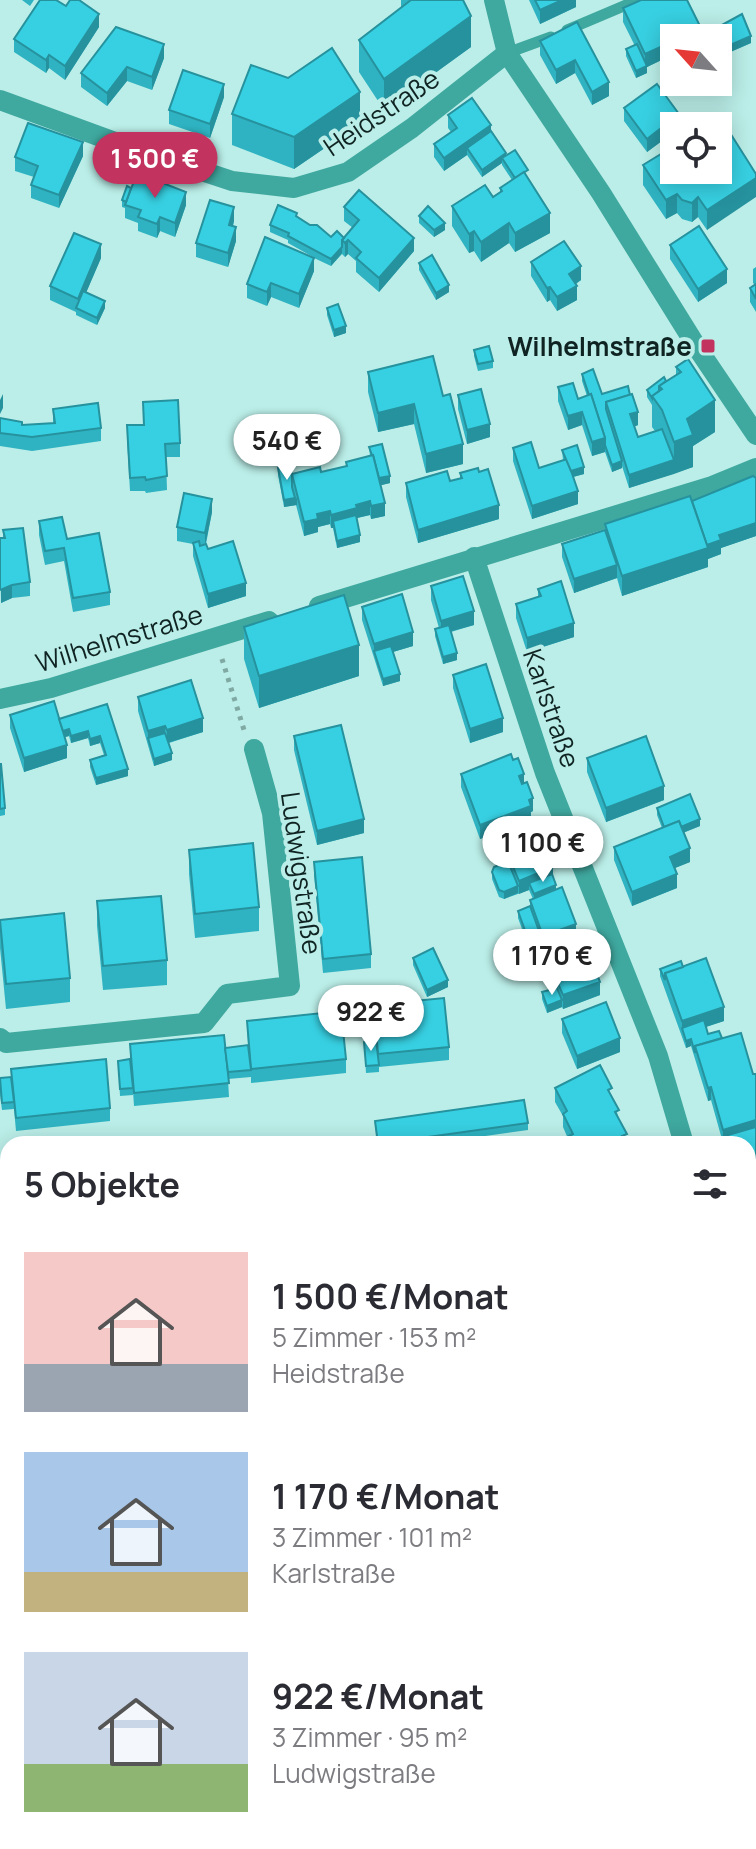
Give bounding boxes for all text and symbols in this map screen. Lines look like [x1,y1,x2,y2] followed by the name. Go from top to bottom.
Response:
[660,24,732,96] north arrow
[660,24,732,184] map controls
[316,60,446,164] street label: Heidstraße
[660,112,732,184] button: locate
[81,132,229,200] pin: 1 500 €
[111,140,200,176] text: 1 500 €
[507,328,692,364] place label: Wilhelmstraße
[699,337,717,355] marker: Wilhelmstraße
[231,414,343,482] pin: 540 €
[251,422,323,458] text: 540 €
[31,596,207,680] street label: Wilhelmstraße
[515,644,589,772] street label: Karlstraße
[273,789,331,957] street label: Ludwigstraße
[469,816,617,884] pin: 1 100 €
[500,824,586,860] text: 1 100 €
[478,929,626,997] pin: 1 170 €
[511,937,593,973] text: 1 170 €
[315,985,427,1053] pin: 922 €
[336,993,406,1029] text: 922 €
[24,1161,180,1207] text: 5 Objekte
[688,1162,732,1206] icon: filters
[272,1273,509,1319] text: 1 500 €/Monat
[88,1284,184,1380] icon: home
[272,1319,476,1355] text: 5 Zimmer · 153 m²
[272,1355,405,1391] text: Heidstraße
[272,1473,499,1519] text: 1 170 €/Monat
[88,1484,184,1580] icon: home
[272,1519,472,1555] text: 3 Zimmer · 101 m²
[272,1555,395,1591] text: Karlstraße
[272,1673,484,1719] text: 922 €/Monat
[88,1684,184,1780] icon: home
[272,1719,467,1755] text: 3 Zimmer · 95 m²
[272,1755,436,1791] text: Ludwigstraße

